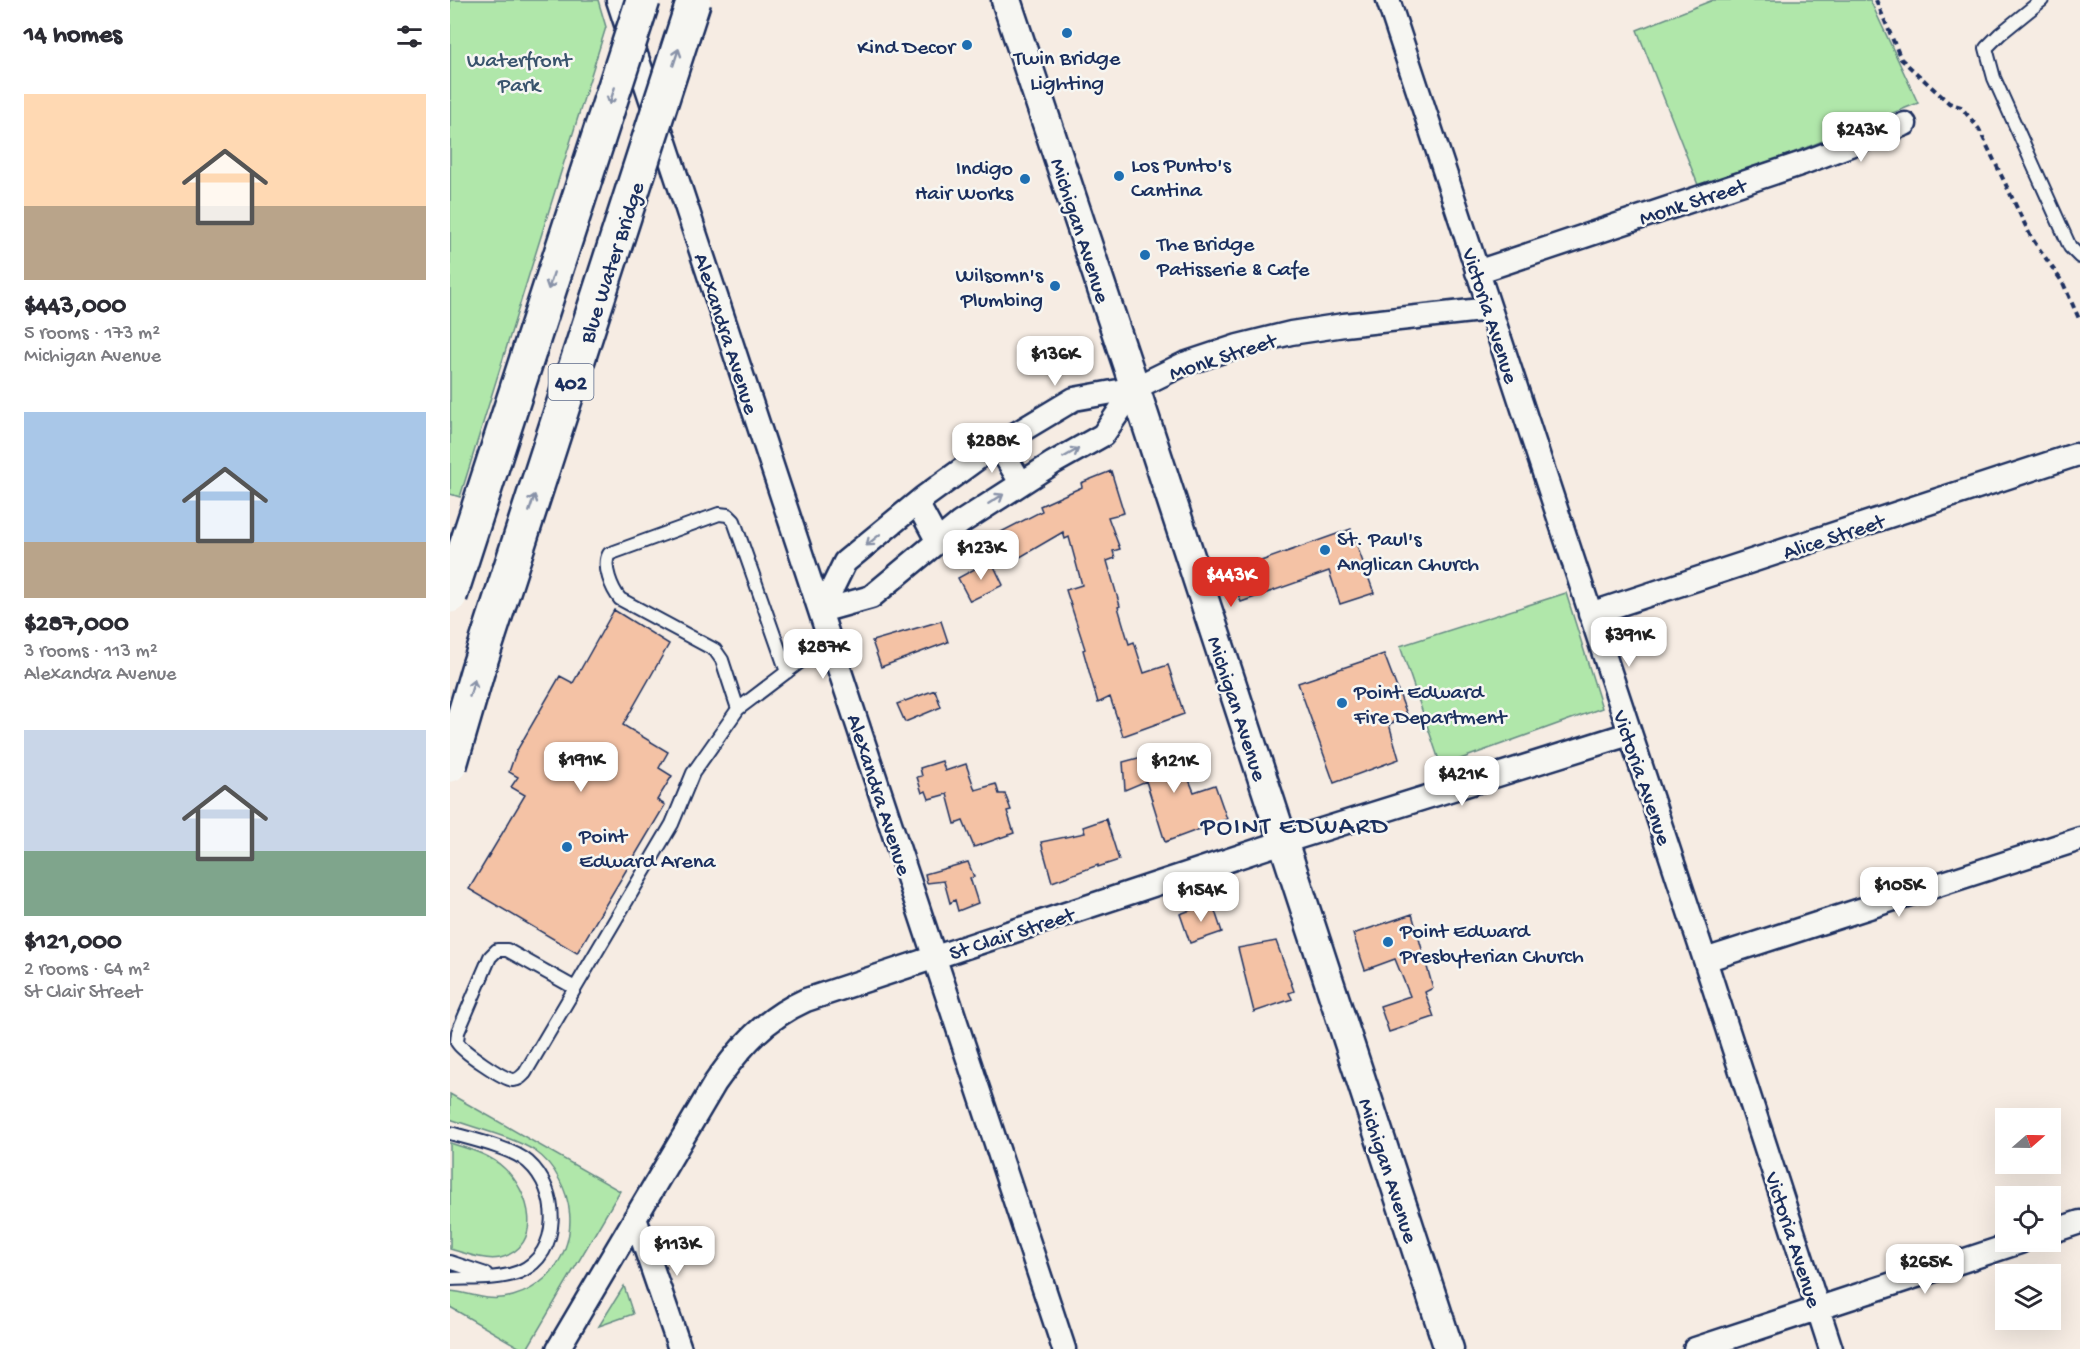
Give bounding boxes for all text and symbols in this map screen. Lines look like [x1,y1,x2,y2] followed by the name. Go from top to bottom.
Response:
[393,20,426,53] icon: filters
[24,21,122,52] text: 14 homes
[1060,26,1074,40] marker: Twin Bridge Lighting
[857,36,957,62] place label: Kind Decor
[960,38,974,52] marker: Kind Decor
[1012,47,1121,98] place label: Twin Bridge Lighting
[671,48,682,67] one-way arrow
[467,49,573,100] park label: Waterfront Park
[606,86,617,105] one-way arrow
[1819,112,1903,163] pin: $243K
[1836,120,1886,143] text: $243K
[171,133,279,241] icon: home
[1131,154,1232,205] place label: Los Punto's Cantina
[1043,156,1114,308] street label: Michigan Avenue
[915,157,1014,208] place label: Indigo Hair Works
[1112,169,1126,183] marker: Los Punto's Cantina
[1018,172,1032,186] marker: Indigo Hair Works
[1637,174,1752,233] street label: Monk Street
[575,179,652,348] street label: Blue Water Bridge
[1155,233,1310,284] place label: The Bridge Patisserie & Cafe
[1454,244,1523,388] street label: Victoria Avenue
[1138,248,1152,262] marker: The Bridge Patisserie & Cafe
[686,250,763,419] street label: Alexandra Avenue
[955,264,1044,315] place label: Wilsomn's Plumbing
[545,271,556,290] one-way arrow
[1048,279,1062,293] marker: Wilsomn's Plumbing
[24,292,126,323] text: $443,000
[24,323,160,346] text: 5 rooms · 173 m²
[1167,329,1282,388] street label: Monk Street
[1013,336,1097,387] pin: $136K
[1031,344,1079,367] text: $136K
[24,346,161,369] text: Michigan Avenue
[548,364,594,400] road number: 402
[950,423,1034,474] pin: $288K
[966,431,1018,454] text: $288K
[1062,447,1079,459] one-way arrow
[171,451,279,559] icon: home
[987,492,1004,505] one-way arrow
[527,494,538,513] one-way arrow
[1780,510,1890,567] street label: Alice Street
[1337,528,1479,579] place label: St. Paul's Anglican Church
[939,530,1023,581] pin: $123K
[865,533,881,546] one-way arrow
[957,538,1005,561] text: $123K
[1318,543,1332,557] marker: St. Paul's Anglican Church
[1189,557,1273,608] pin: $443K
[1206,565,1256,588] text: $443K
[24,610,129,641] text: $287,000
[1587,617,1671,668] pin: $391K
[1605,625,1653,648] text: $391K
[781,629,865,680] pin: $287K
[1200,634,1271,786] street label: Michigan Avenue
[797,637,849,660] text: $287K
[24,641,158,664] text: 3 rooms · 113 m²
[24,664,176,687] text: Alexandra Avenue
[467,679,478,698] one-way arrow
[1353,681,1508,732] place label: Point Edward Fire Department
[1335,696,1349,710] marker: Point Edward Fire Department
[1605,706,1676,850] street label: Victoria Avenue
[839,711,916,880] street label: Alexandra Avenue
[539,742,623,793] pin: $191K
[1132,743,1216,794] pin: $121K
[558,750,604,773] text: $191K
[1151,751,1197,774] text: $121K
[1420,756,1504,807] pin: $421K
[1438,764,1486,787] text: $421K
[171,769,279,877] icon: home
[1200,813,1389,844] district label: POINT EDWARD
[578,825,716,876] place label: Point Edward Arena
[560,840,574,854] marker: Point Edward Arena
[1857,867,1941,918] pin: $105K
[1159,872,1243,923] pin: $154K
[1874,875,1924,898] text: $105K
[1177,880,1225,903] text: $154K
[946,903,1080,968] street label: St Clair Street
[1399,920,1584,971] place label: Point Edward Presbyterian Church
[24,928,122,959] text: $121,000
[1381,935,1395,949] marker: Point Edward Presbyterian Church
[24,959,150,982] text: 2 rooms · 64 m²
[24,982,142,1005] text: St Clair Street
[1351,1096,1422,1248] street label: Michigan Avenue
[1995,1108,2061,1174] north arrow
[1995,1108,2061,1330] map controls
[1757,1168,1826,1312] street label: Victoria Avenue
[1995,1186,2061,1252] button: locate
[635,1226,719,1277] pin: $113K
[654,1234,700,1257] text: $113K
[1883,1244,1967,1295] pin: $265K
[1900,1252,1950,1275] text: $265K
[1995,1264,2061,1330] button: layers

